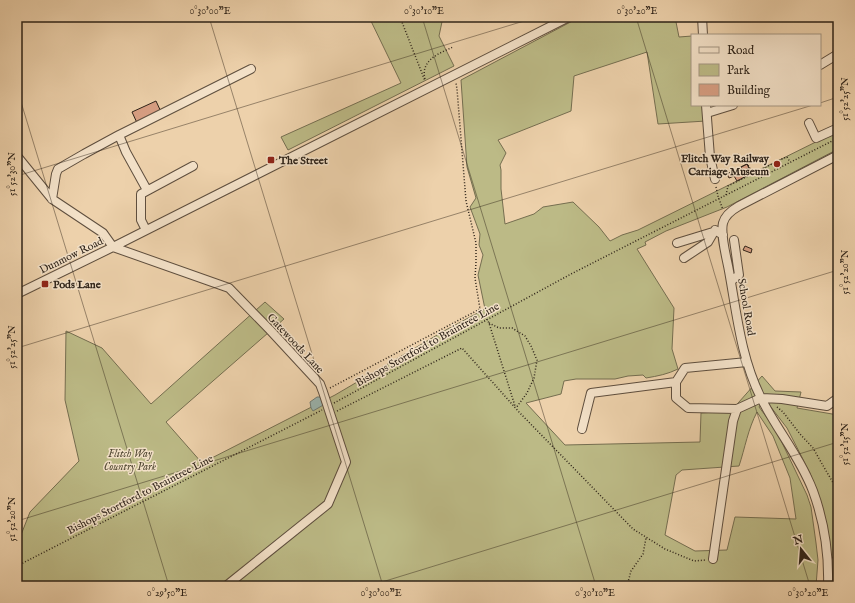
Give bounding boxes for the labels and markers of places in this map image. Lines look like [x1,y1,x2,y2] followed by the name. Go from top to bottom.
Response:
[681,152,770,179] place label: Flitch Way Railway Carriage Museum
[278,154,328,168] place label: The Street
[266,155,276,165] marker: The Street
[772,159,782,169] marker: Flitch Way Railway Carriage Museum
[53,278,101,292] place label: Pods Lane
[40,279,50,289] marker: Pods Lane

